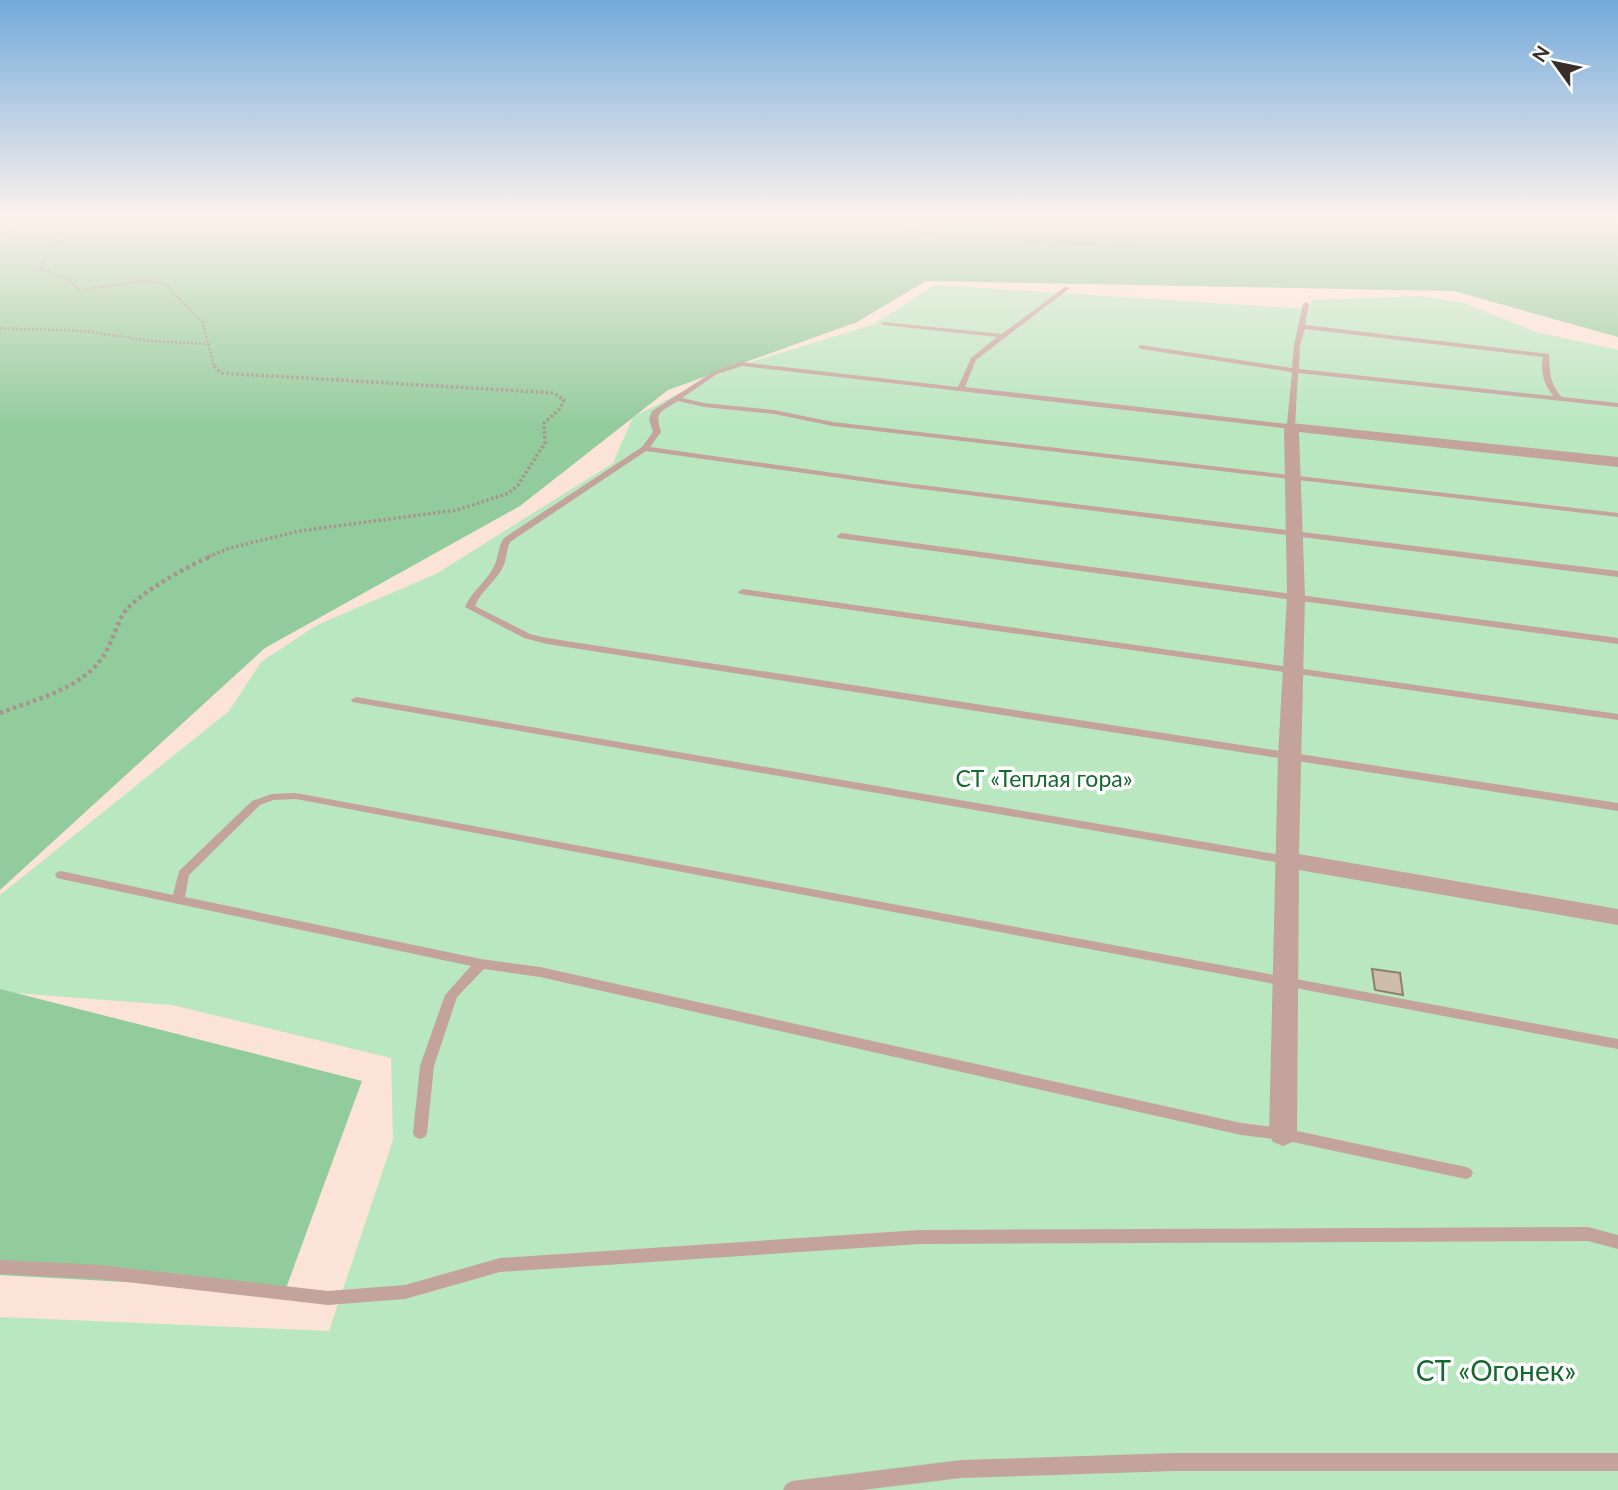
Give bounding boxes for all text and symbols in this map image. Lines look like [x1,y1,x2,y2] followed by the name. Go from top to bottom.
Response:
[1520,28,1590,98] north arrow
[1527,41,1554,66] text: N
[955,764,1133,792] park label: СТ «Теплая гора»
[1416,1353,1576,1387] park label: СТ «Огонек»

